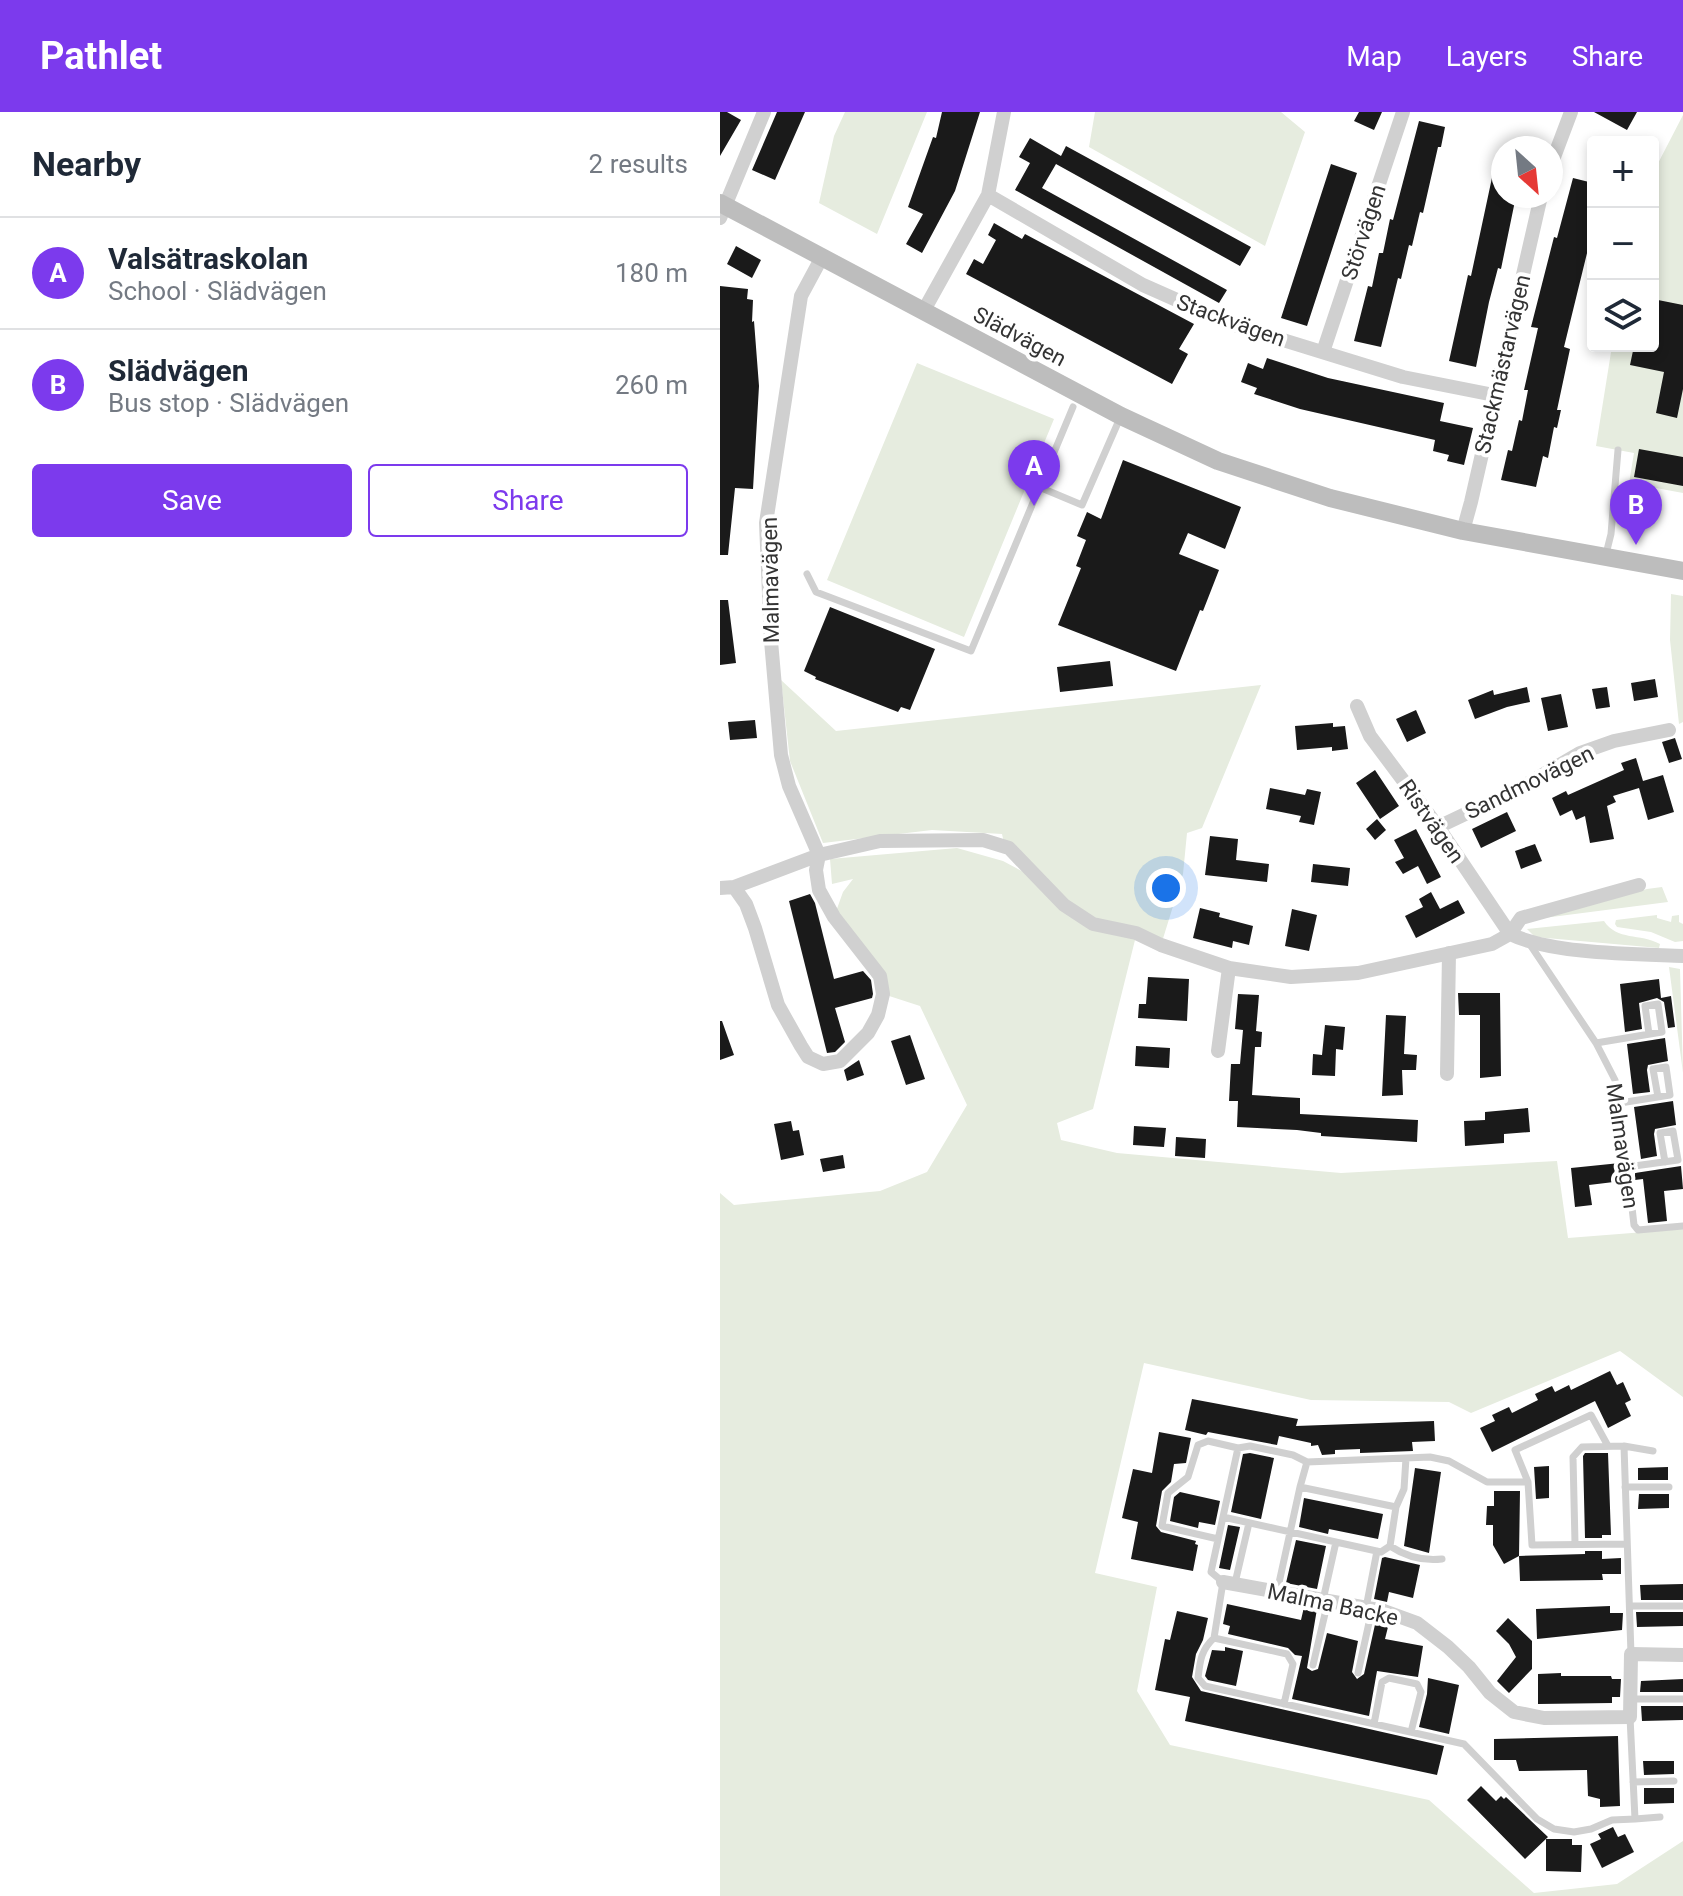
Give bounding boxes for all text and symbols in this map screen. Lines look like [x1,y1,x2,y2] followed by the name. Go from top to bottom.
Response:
[40,34,162,78] text: Pathlet
[1346,40,1402,73] text: Map
[1446,40,1528,73] text: Layers
[1572,40,1643,73] text: Share
[1491,136,1563,208] north arrow
[1587,136,1659,352] map controls
[1587,136,1659,208] button: +
[32,144,141,184] text: Nearby
[589,149,688,179] text: 2 results
[1336,181,1391,283] street label: Störvägen
[1587,208,1659,280] button: −
[108,241,308,276] text: Valsätraskolan
[49,258,67,288] text: A
[615,258,688,288] text: 180 m
[1470,272,1535,456] street label: Stackmästarvägen
[108,276,327,306] text: School · Slädvägen
[1587,280,1659,352] button: layers
[1173,289,1288,352] street label: Stackvägen
[969,302,1070,371] street label: Slädvägen
[108,353,249,388] text: Slädvägen
[50,370,66,400] text: B
[615,370,688,400] text: 260 m
[108,388,349,418] text: Bus stop · Slädvägen
[1008,440,1060,506] pin: A
[32,464,352,537] button: Save
[368,464,688,537] button: Share
[1610,479,1662,545] pin: B
[757,517,784,643] street label: Malmavägen
[1461,741,1598,824] street label: Sandmovägen
[1394,775,1469,868] street label: Ristvägen
[1146,868,1186,908] your location
[1601,1082,1644,1210] street label: Malmavägen
[1265,1578,1401,1631] street label: Malma Backe

